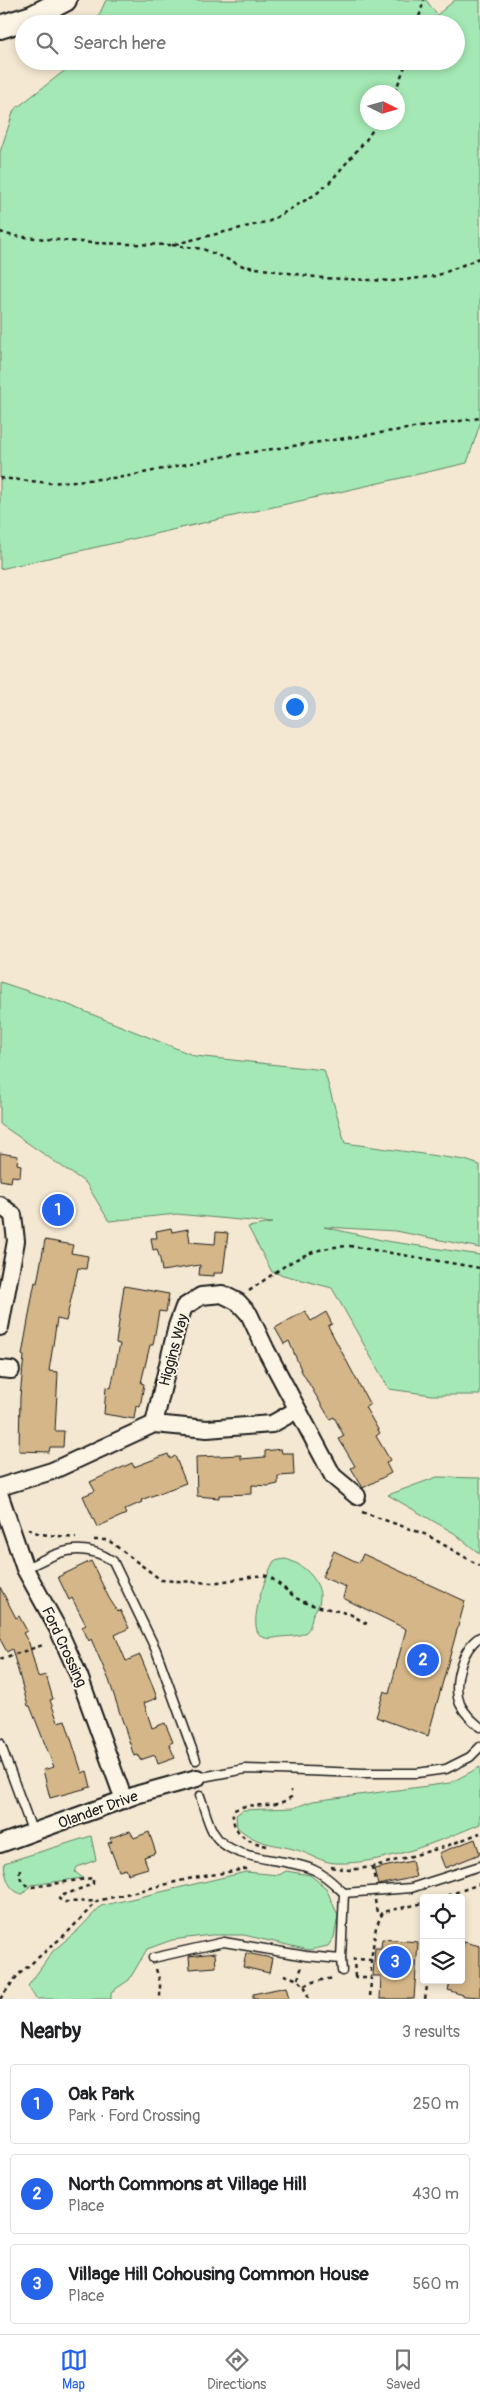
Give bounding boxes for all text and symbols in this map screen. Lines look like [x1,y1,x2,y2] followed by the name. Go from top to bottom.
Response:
[15,15,465,70] search box
[33,29,61,57] icon: search
[73,31,166,55] text: Search here
[360,85,405,130] north arrow
[282,694,308,720] your location
[42,1191,74,1229] pin: 1
[155,1311,193,1388] street label: Higgins Way
[37,1604,91,1690] street label: Ford Crossing
[407,1641,439,1679] pin: 2
[55,1787,141,1833] street label: Olander Drive
[420,1894,465,1984] map controls
[420,1894,465,1939] button: locate
[420,1939,465,1984] button: layers
[379,1943,411,1981] pin: 3
[20,2018,81,2045] text: Nearby
[402,2022,460,2042] text: 3 results
[68,2082,134,2106] text: Oak Park
[34,2094,40,2114] text: 1
[413,2094,459,2114] text: 250 m
[68,2106,200,2126] text: Park · Ford Crossing
[68,2172,307,2196] text: North Commons at Village Hill
[33,2184,41,2204] text: 2
[412,2184,459,2204] text: 430 m
[68,2196,104,2216] text: Place
[68,2262,369,2286] text: Village Hill Cohousing Common House
[33,2274,41,2294] text: 3
[412,2274,459,2294] text: 560 m
[68,2286,104,2306] text: Place
[60,2346,88,2393] tab: Map
[207,2346,266,2393] tab: Directions
[386,2346,420,2393] tab: Saved

